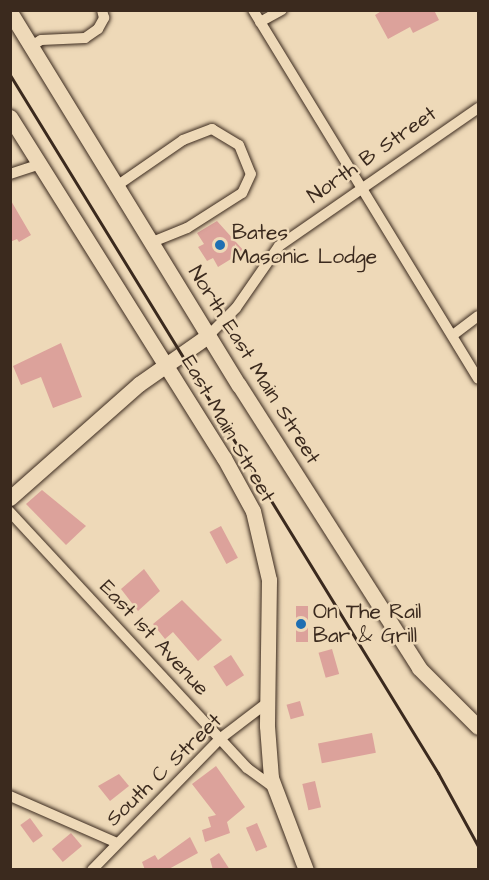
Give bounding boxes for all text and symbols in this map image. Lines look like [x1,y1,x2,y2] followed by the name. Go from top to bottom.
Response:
[303,101,441,209] street label: North B Street
[232,220,377,270] place label: Bates Masonic Lodge
[213,238,227,252] marker: Bates Masonic Lodge
[183,261,325,469] street label: North East Main Street
[176,351,280,507] street label: East Main Street
[94,575,214,701] street label: East 1st Avenue
[313,599,421,649] place label: On The Rail Bar & Grill
[294,617,308,631] marker: On The Rail Bar & Grill
[101,708,227,832] street label: South C Street

